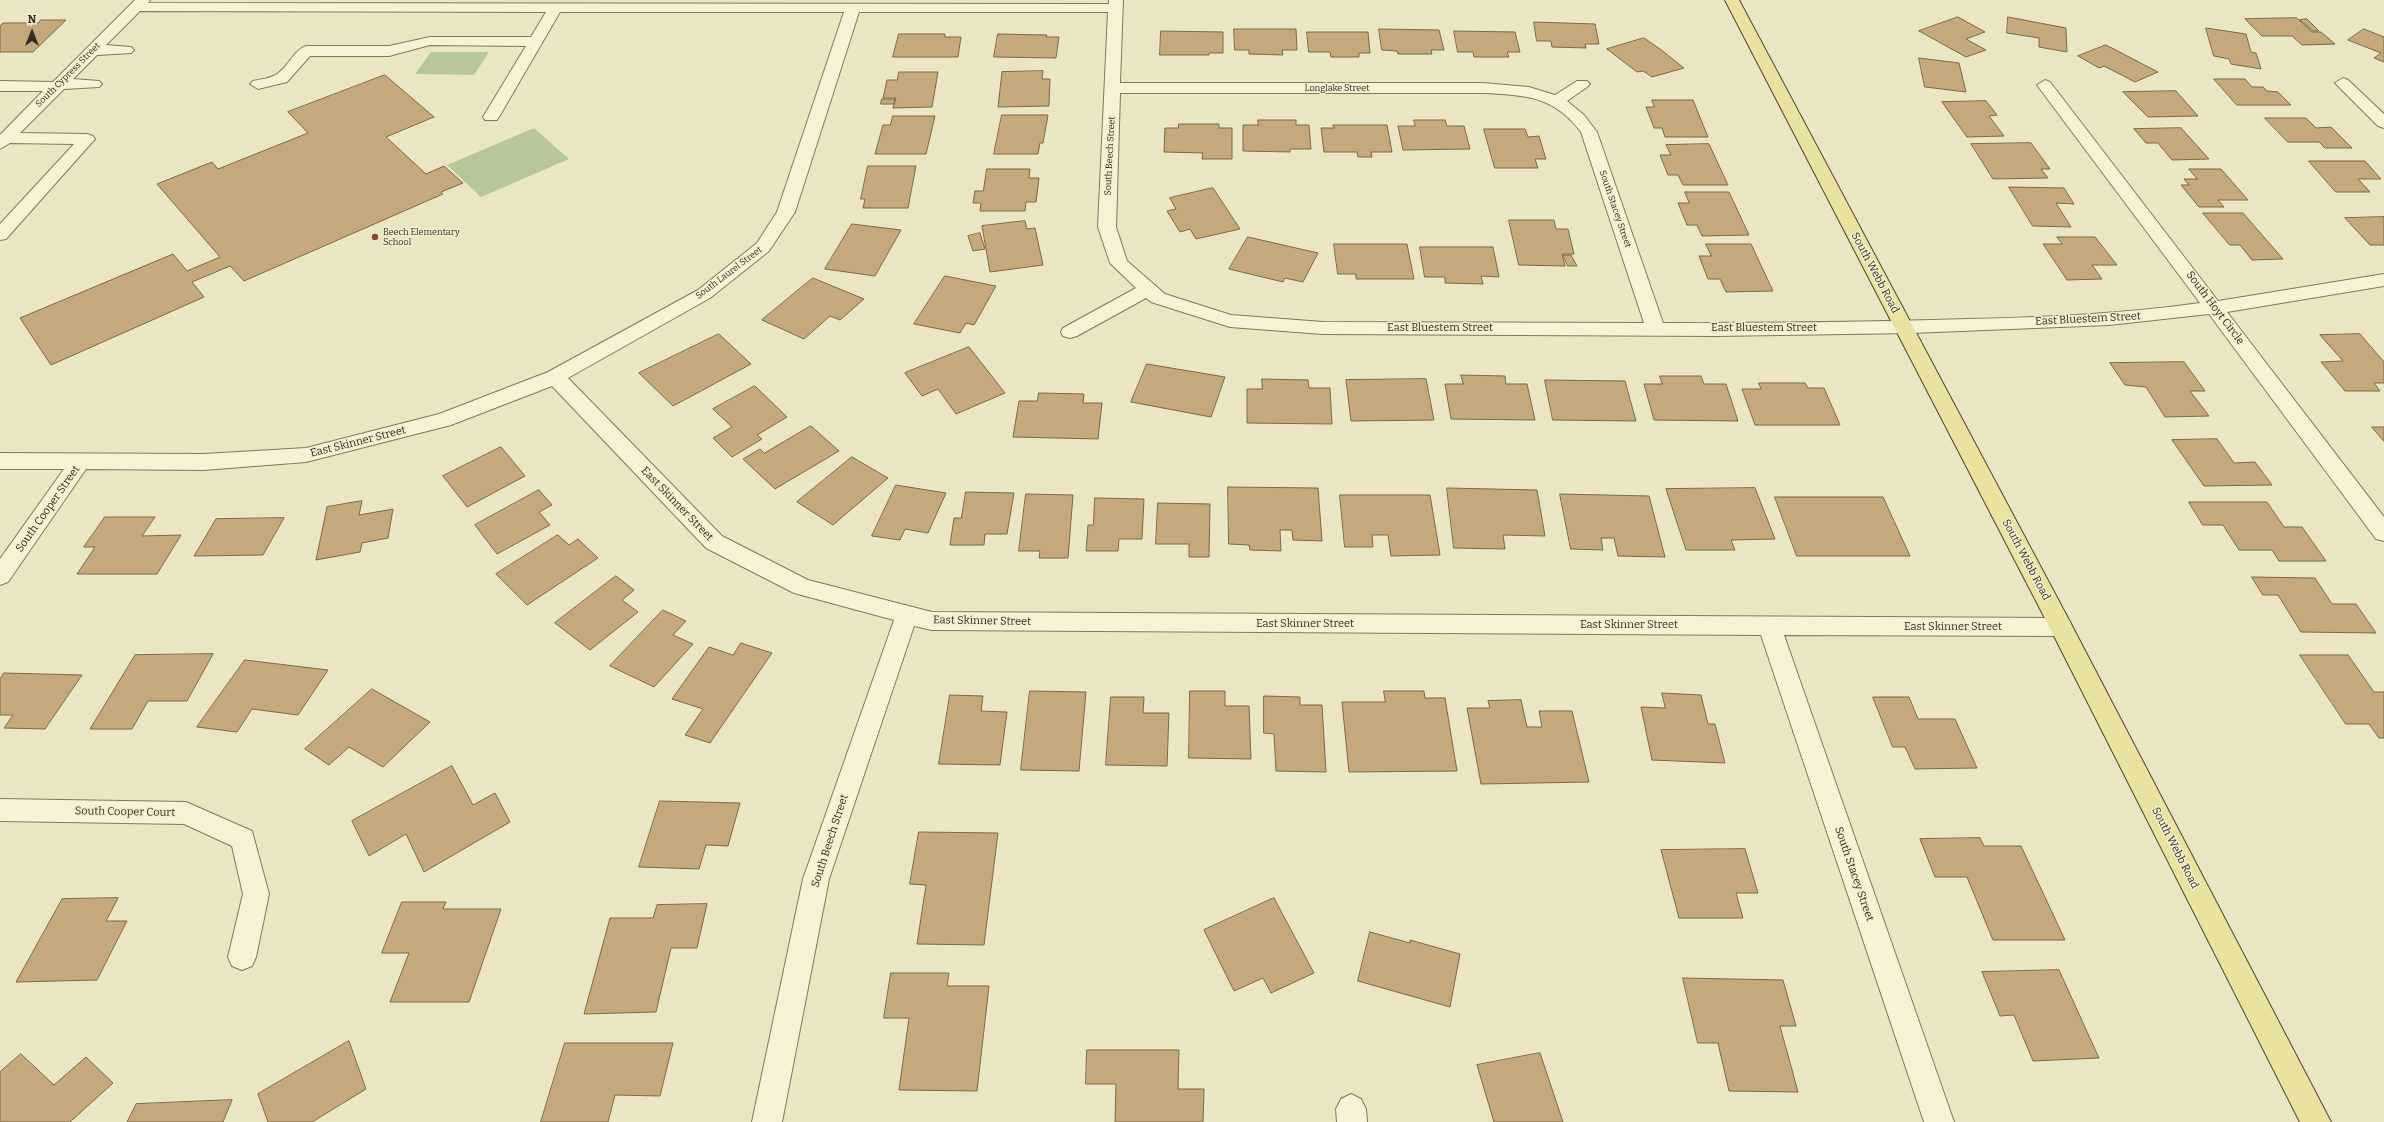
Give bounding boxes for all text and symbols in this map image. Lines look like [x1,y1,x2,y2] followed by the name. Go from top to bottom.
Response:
[12,12,52,52] north arrow
[28,13,36,26] text: N
[34,41,102,109] street label: South Cypress Street
[1305,83,1369,93] street label: Longlake Street
[1103,116,1117,196] street label: South Beech Street
[1597,169,1633,249] street label: South Stacey Street
[383,227,460,248] place label: Beech Elementary School
[1848,230,1902,316] street label: South Webb Road
[370,232,380,242] marker: Beech Elementary School
[694,244,764,302] street label: South Laurel Street
[2183,269,2247,347] street label: South Hoyt Circle
[2035,310,2141,328] street label: East Bluestem Street
[1387,321,1493,335] street label: East Bluestem Street
[1711,321,1817,335] street label: East Bluestem Street
[309,424,407,460] street label: East Skinner Street
[13,463,83,555] street label: South Cooper Street
[638,464,716,544] street label: East Skinner Street
[1999,517,2053,603] street label: South Webb Road
[933,614,1031,628] street label: East Skinner Street
[1256,617,1354,631] street label: East Skinner Street
[1580,618,1678,632] street label: East Skinner Street
[1904,620,2002,634] street label: East Skinner Street
[809,793,851,889] street label: South Beech Street
[75,805,175,819] street label: South Cooper Court
[2149,805,2201,891] street label: South Webb Road
[1832,825,1876,923] street label: South Stacey Street

